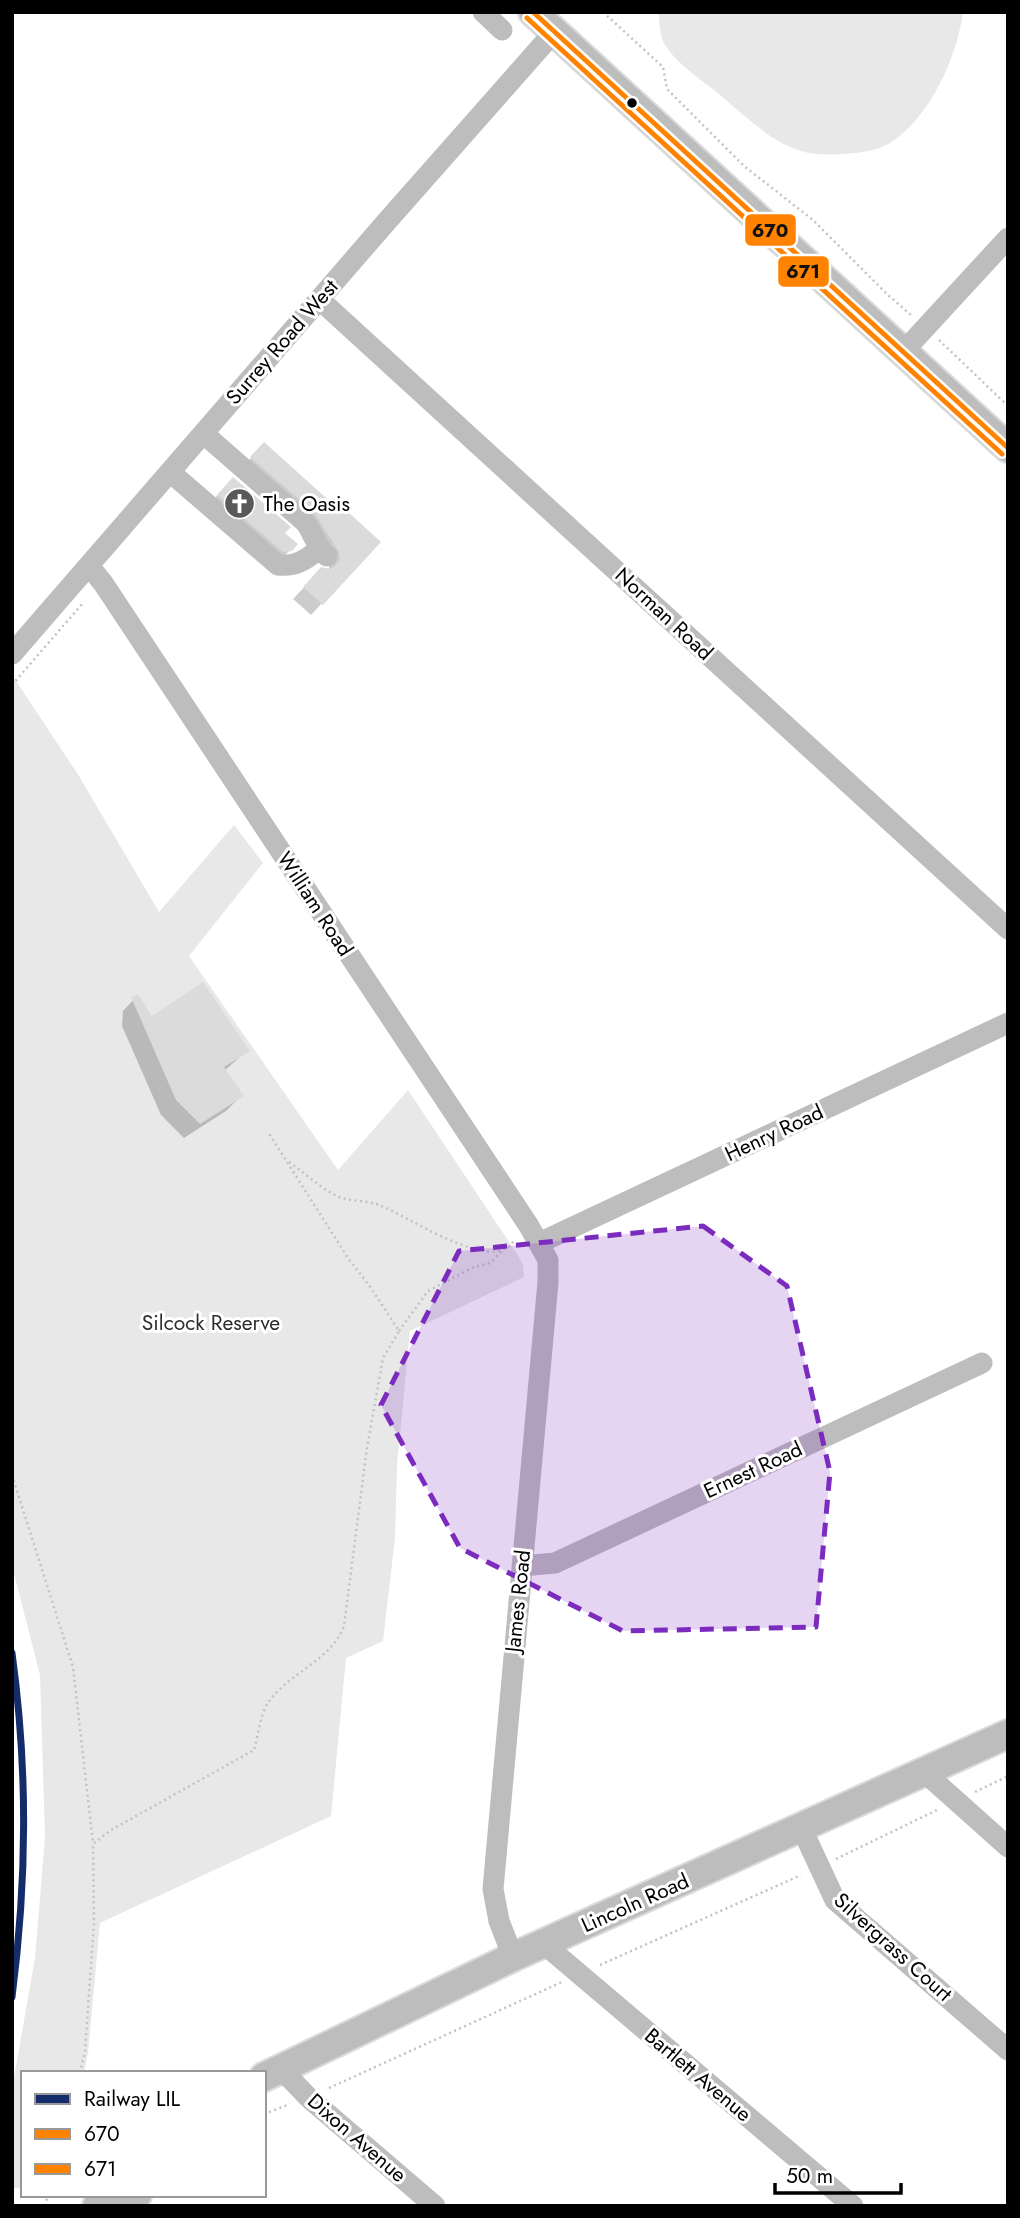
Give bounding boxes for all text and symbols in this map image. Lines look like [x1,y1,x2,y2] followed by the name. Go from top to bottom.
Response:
[625,96,639,110] unlabelled marker
[744,213,797,247] line badge: 670
[752,217,788,244] text: 670
[777,255,830,288] line badge: 671
[786,258,820,285] text: 671
[219,273,345,411] street label: Surrey Road West
[223,487,257,521] church icon: The Oasis
[263,489,350,519] place label: The Oasis
[608,561,720,667] street label: Norman Road
[270,846,360,962] street label: William Road
[720,1097,828,1169] street label: Henry Road
[142,1308,280,1338] park label: Silcock Reserve
[699,1434,807,1506] street label: Ernest Road
[497,1549,538,1656] street label: James Road
[576,1866,694,1940] street label: Lincoln Road
[827,1886,959,2008] street label: Silvergrass Court
[638,2021,758,2129] street label: Bartlett Avenue
[21,2071,266,2197] legend
[84,2084,181,2114] text: Railway LIL
[301,2087,413,2190] street label: Dixon Avenue
[84,2119,120,2149] text: 670
[775,2152,901,2196] scale bar
[84,2154,117,2184] text: 671
[786,2161,833,2191] text: 50 m

